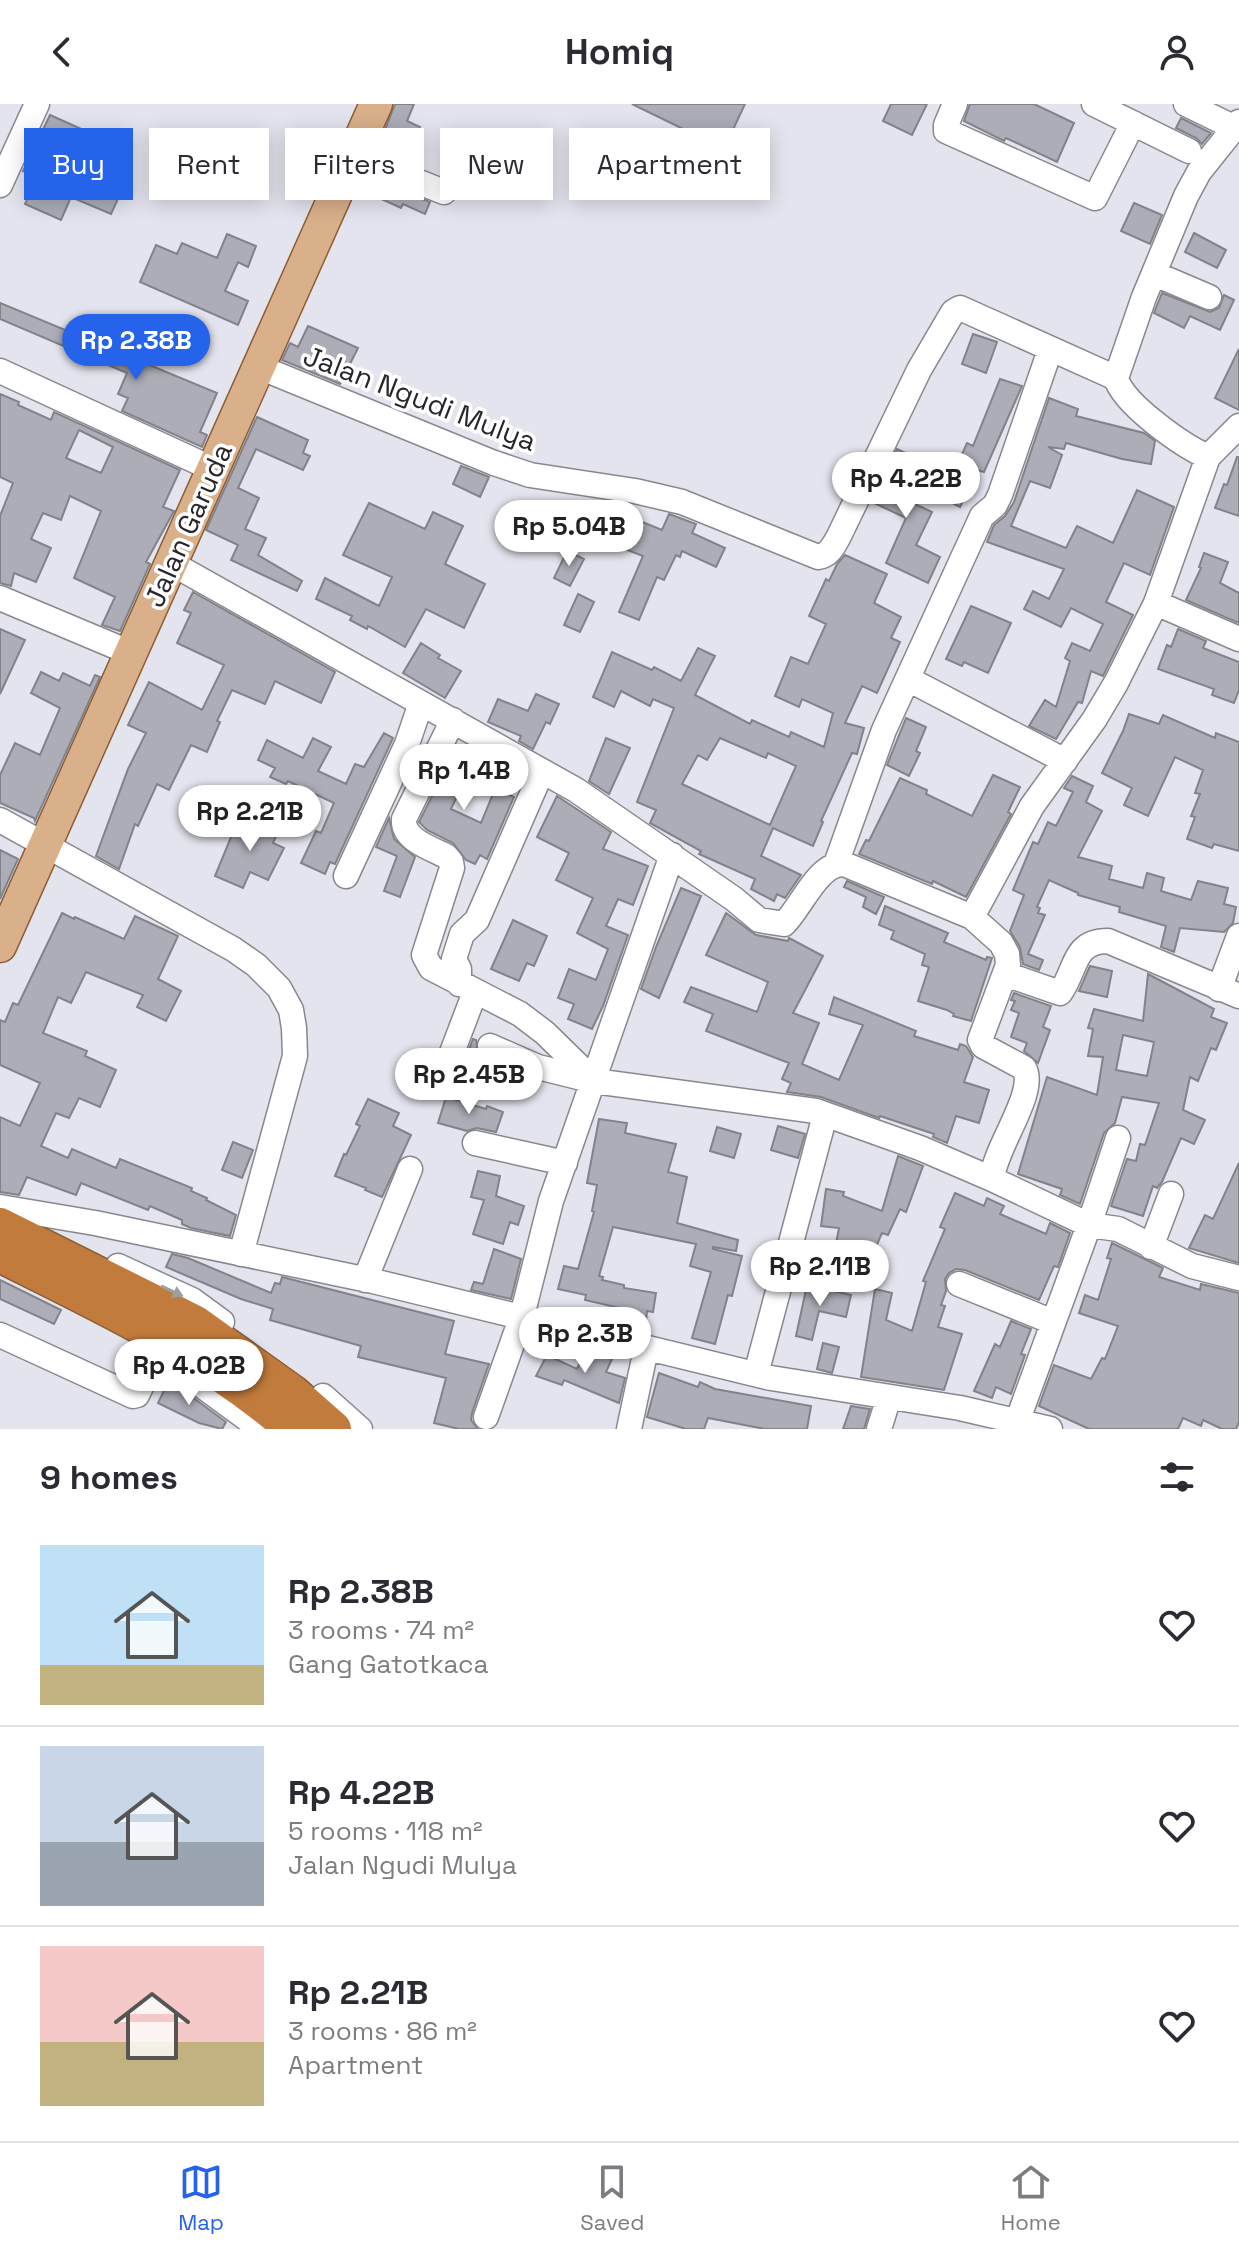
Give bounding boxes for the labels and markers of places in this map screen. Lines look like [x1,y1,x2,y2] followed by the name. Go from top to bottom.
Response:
[53,314,219,382] pin: Rp 2.38B
[823,452,989,520] pin: Rp 4.22B
[486,500,652,568] pin: Rp 5.04B
[390,744,538,812] pin: Rp 1.4B
[167,785,333,853] pin: Rp 2.21B
[386,1048,552,1116] pin: Rp 2.45B
[737,1240,903,1308] pin: Rp 2.11B
[511,1307,659,1375] pin: Rp 2.3B
[106,1339,272,1407] pin: Rp 4.02B

